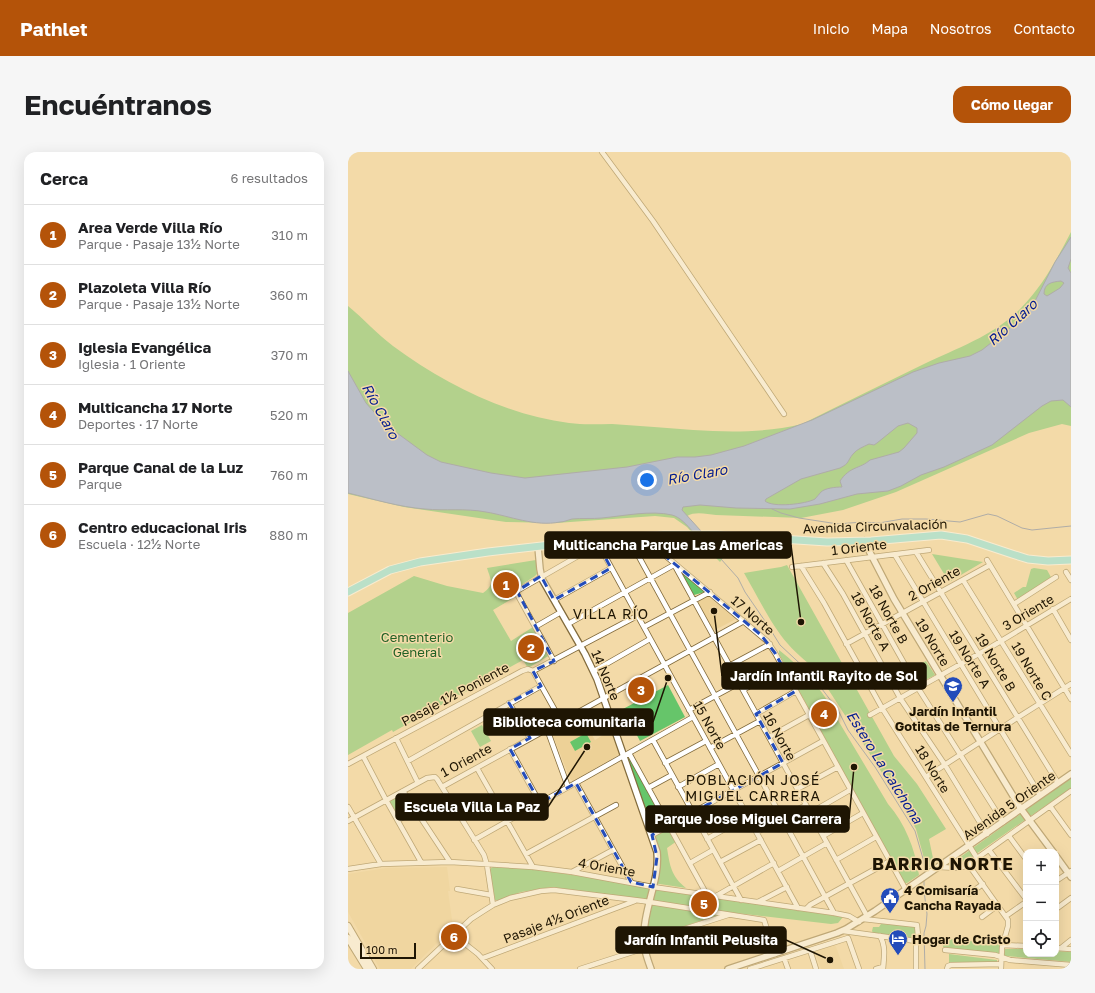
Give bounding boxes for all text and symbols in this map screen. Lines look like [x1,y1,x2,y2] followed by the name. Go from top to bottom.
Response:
[20,17,88,40] text: Pathlet
[813,20,849,37] text: Inicio
[871,20,908,37] text: Mapa
[930,20,991,37] text: Nosotros
[1013,20,1075,37] text: Contacto
[953,86,1071,123] button: Cómo llegar
[24,88,212,121] text: Encuéntranos
[40,168,88,189] text: Cerca
[231,170,308,186] text: 6 resultados
[78,218,222,236] text: Area Verde Villa Río
[50,227,56,243] text: 1
[271,227,308,243] text: 310 m
[78,236,240,252] text: Parque · Pasaje 13½ Norte
[78,278,211,296] text: Plazoleta Villa Río
[49,287,57,303] text: 2
[270,287,308,303] text: 360 m
[984,294,1041,349] water label: Río Claro
[78,296,240,312] text: Parque · Pasaje 13½ Norte
[78,338,211,356] text: Iglesia Evangélica
[49,347,57,363] text: 3
[271,347,308,363] text: 370 m
[78,356,186,372] text: Iglesia · 1 Oriente
[359,380,404,443] water label: Río Claro
[78,398,233,416] text: Multicancha 17 Norte
[49,407,57,423] text: 4
[270,407,308,423] text: 520 m
[78,416,198,432] text: Deportes · 17 Norte
[78,458,243,476] text: Parque Canal de la Luz
[666,460,730,488] water label: Río Claro
[49,467,57,483] text: 5
[270,467,308,483] text: 760 m
[637,470,657,490] your location
[78,476,122,492] text: Parque
[802,515,948,537] street label: Avenida Circunvalación
[78,518,247,536] text: Centro educacional Iris
[49,527,57,543] text: 6
[269,527,308,543] text: 880 m
[545,532,791,558] callout: Multicancha Parque Las Americas
[78,536,200,552] text: Escuela · 12½ Norte
[553,536,783,553] text: Multicancha Parque Las Americas
[830,536,888,558] street label: 1 Oriente
[905,562,963,604] street label: 2 Oriente
[493,570,519,600] pin: 1
[866,582,912,647] street label: 18 Norte B
[848,589,894,654] street label: 18 Norte A
[999,590,1057,634] street label: 3 Oriente
[728,592,778,638] street label: 17 Norte
[573,605,649,622] district label: VILLA RÍO
[912,615,954,669] street label: 19 Norte
[946,627,994,691] street label: 19 Norte A
[381,629,453,660] park label: Cementerio General
[972,630,1020,694] street label: 19 Norte B
[518,633,544,663] pin: 2
[1008,639,1056,703] street label: 19 Norte C
[588,647,624,703] street label: 14 Norte
[398,659,512,729] street label: Pasaje 1½ Poniente
[722,663,926,689] callout: Jardín Infantil Rayito de Sol
[730,667,918,684] text: Jardín Infantil Rayito de Sol
[628,675,654,705] pin: 3
[942,675,964,703] school or university icon: Jardín Infantil Gotitas de Ternura
[690,698,730,752] street label: 15 Norte
[811,699,837,729] pin: 4
[895,703,1012,734] place label: Jardín Infantil Gotitas de Ternura
[844,708,927,827] water label: Estero La Calchona
[484,709,653,735] callout: Biblioteca comunitaria
[760,709,800,763] street label: 16 Norte
[492,713,646,730] text: Biblioteca comunitaria
[438,740,494,780] street label: 1 Oriente
[912,742,954,796] street label: 18 Norte
[959,767,1059,843] street label: Avenida 5 Oriente
[685,771,821,804] district label: POBLACIÓN JOSÉ MIGUEL CARRERA
[396,794,548,820] callout: Escuela Villa La Paz
[404,798,540,815] text: Escuela Villa La Paz
[646,806,849,832] callout: Parque Jose Miguel Carrera
[654,810,842,827] text: Parque Jose Miguel Carrera
[1023,849,1059,957] map controls
[1023,849,1059,885] button: +
[872,853,1014,874] district label: BARRIO NORTE
[577,854,637,880] street label: 4 Oriente
[904,882,1002,913] place label: 4 Comisaría Cancha Rayada
[1023,885,1059,921] button: −
[879,886,901,914] public building icon: 4 Comisaría Cancha Rayada
[691,889,717,919] pin: 5
[501,891,611,947] street label: Pasaje 4½ Oriente
[1023,921,1059,957] button: locate
[441,922,467,952] pin: 6
[616,927,786,953] callout: Jardín Infantil Pelusita
[887,928,909,956] hotel icon: Hogar de Cristo
[624,931,778,948] text: Jardín Infantil Pelusita
[912,931,1011,947] place label: Hogar de Cristo
[360,941,416,960] scale bar
[366,943,397,956] text: 100 m

